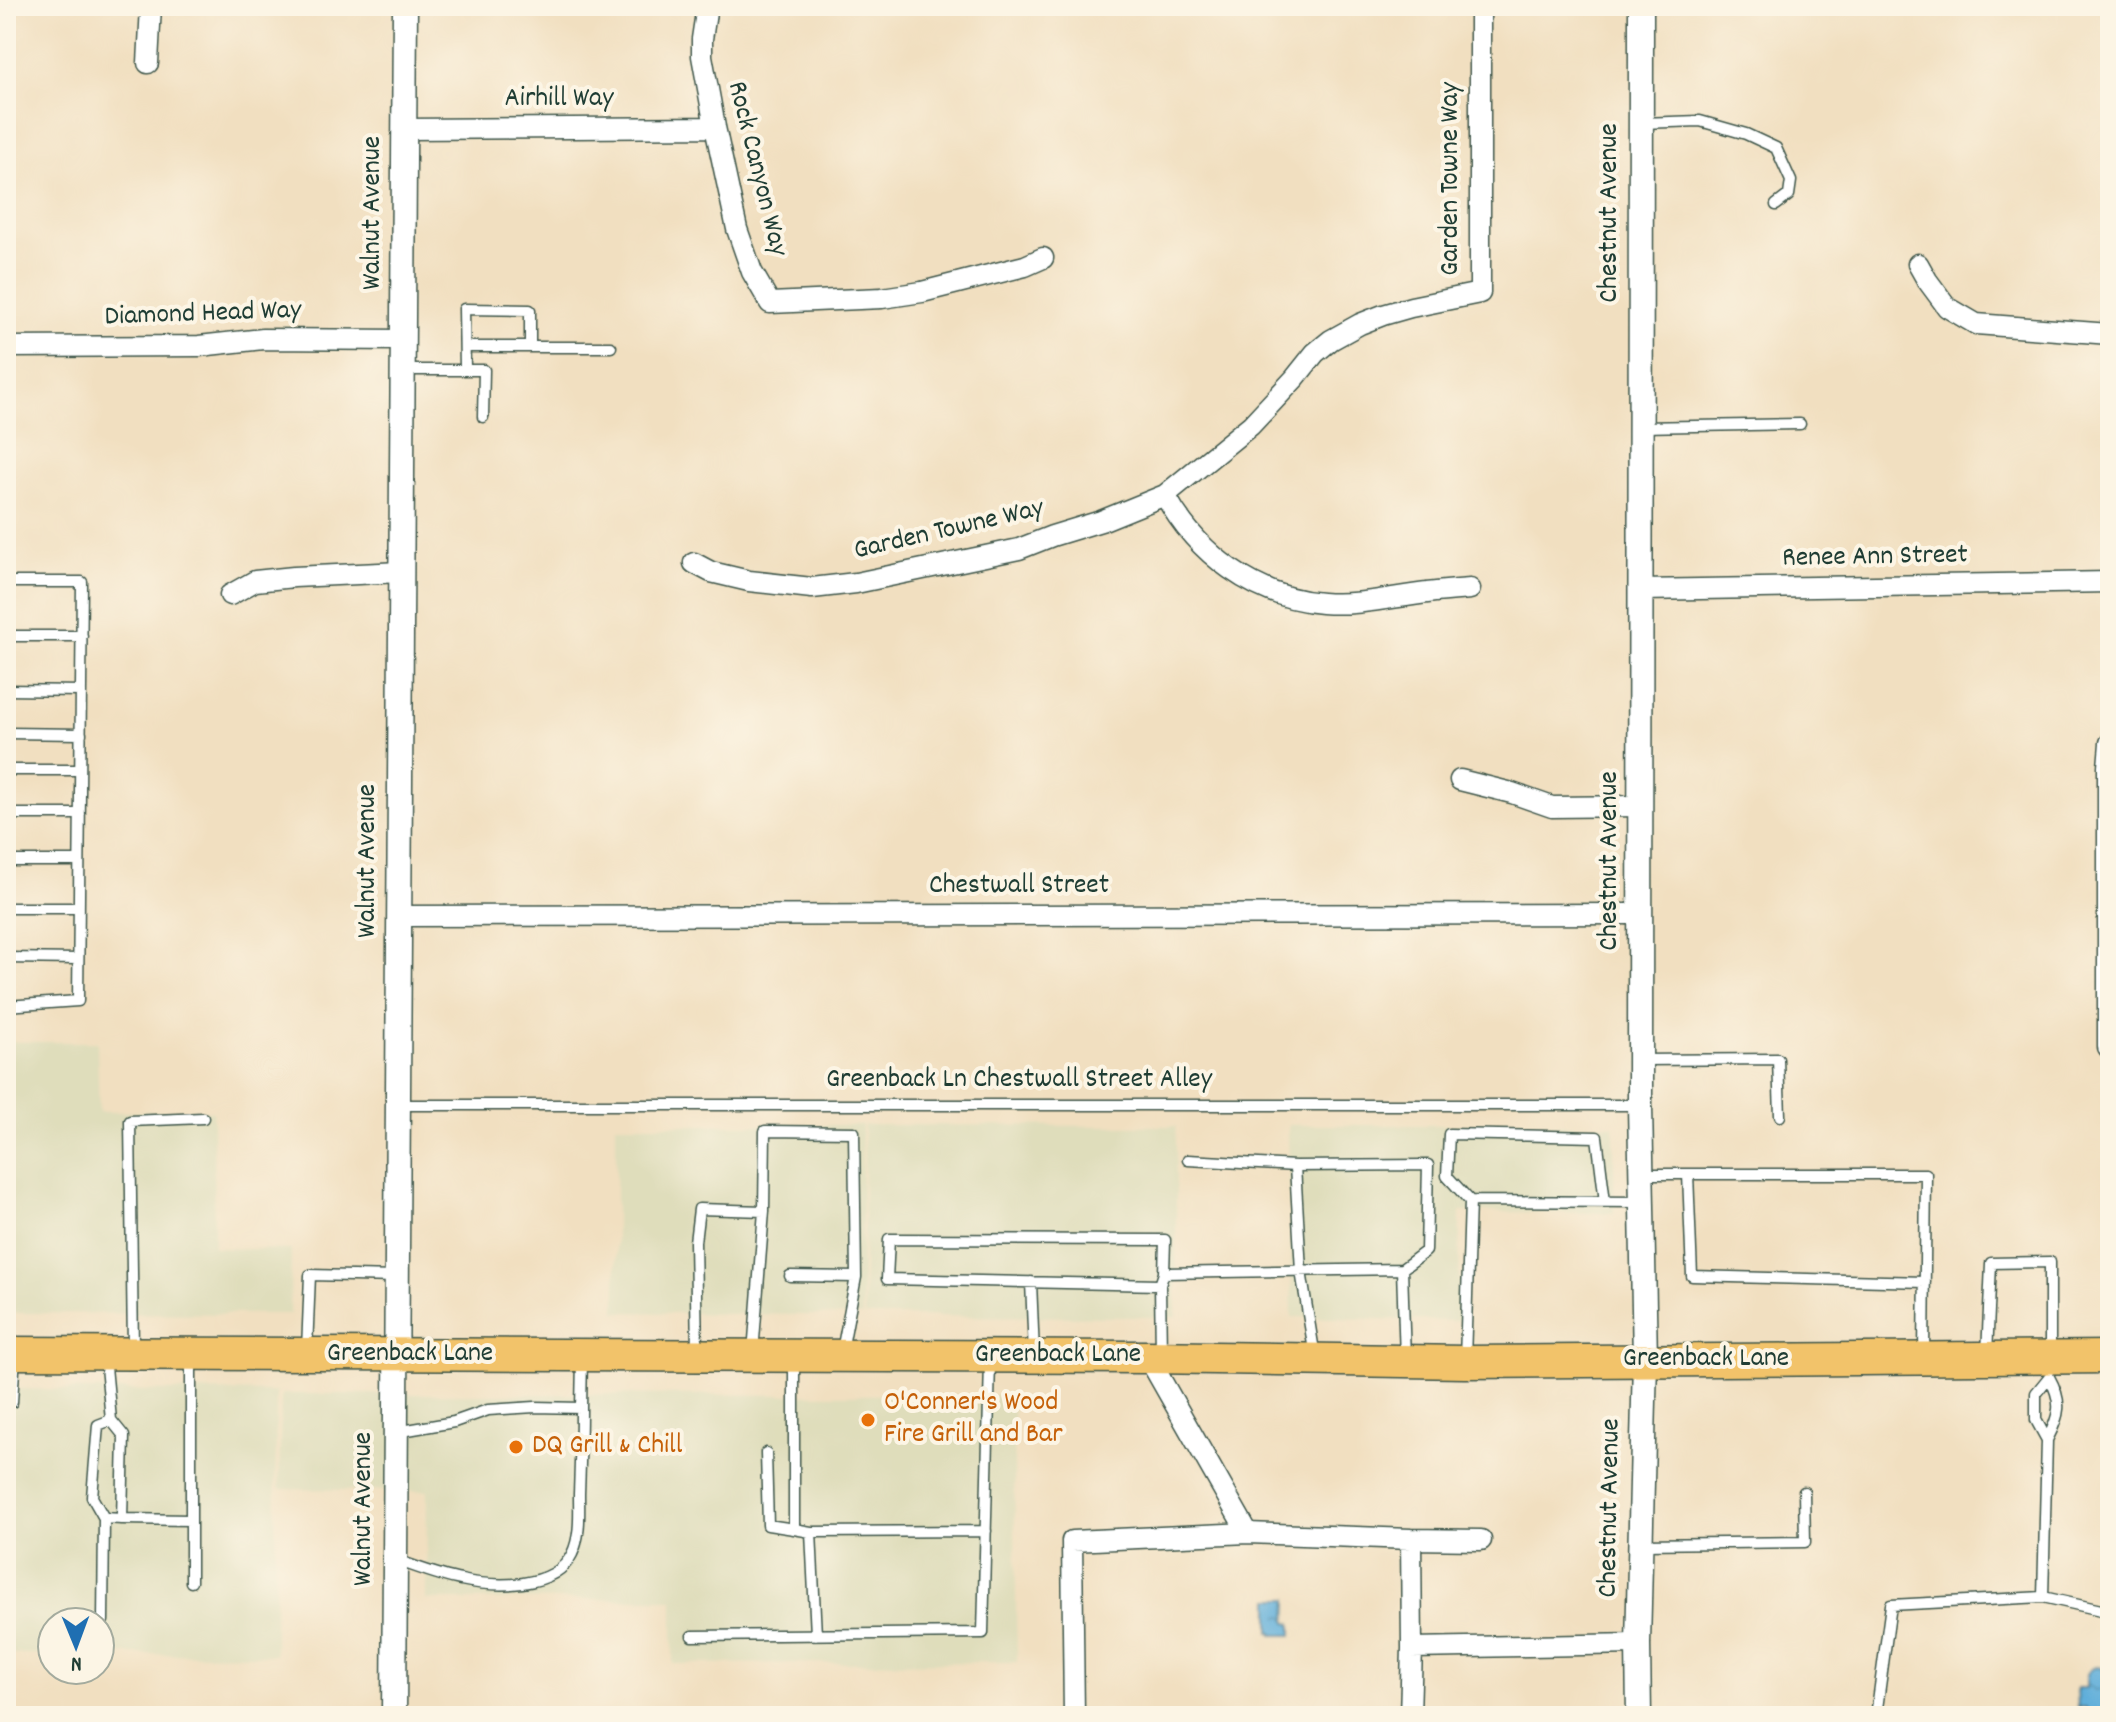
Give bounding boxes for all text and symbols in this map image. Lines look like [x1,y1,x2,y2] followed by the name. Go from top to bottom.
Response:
[715,77,797,261] street label: Rock Canyon Way
[504,80,614,120] street label: Airhill Way
[1432,81,1472,276] street label: Garden Towne Way
[1591,123,1631,303] street label: Chestnut Avenue
[354,136,394,290] street label: Walnut Avenue
[104,292,303,338] street label: Diamond Head Way
[850,490,1049,572] street label: Garden Towne Way
[1782,536,1968,580] street label: Renee Ann Street
[1591,771,1631,951] street label: Chestnut Avenue
[349,784,389,938] street label: Walnut Avenue
[929,867,1109,907] street label: Chestwall Street
[826,1061,1213,1101] street label: Greenback Ln Chestwall Street Alley
[327,1335,493,1375] street label: Greenback Lane
[975,1336,1141,1376] street label: Greenback Lane
[1623,1340,1789,1380] street label: Greenback Lane
[884,1384,1063,1456] place label: O'Conner's Wood Fire Grill and Bar
[859,1411,877,1429] marker: O'Conner's Wood Fire Grill and Bar
[1589,1418,1633,1598] street label: Chestnut Avenue
[532,1427,683,1467] place label: DQ Grill & Chill
[345,1432,385,1586] street label: Walnut Avenue
[507,1438,525,1456] marker: DQ Grill & Chill
[36,1606,116,1686] north arrow
[70,1647,82,1678] text: N

